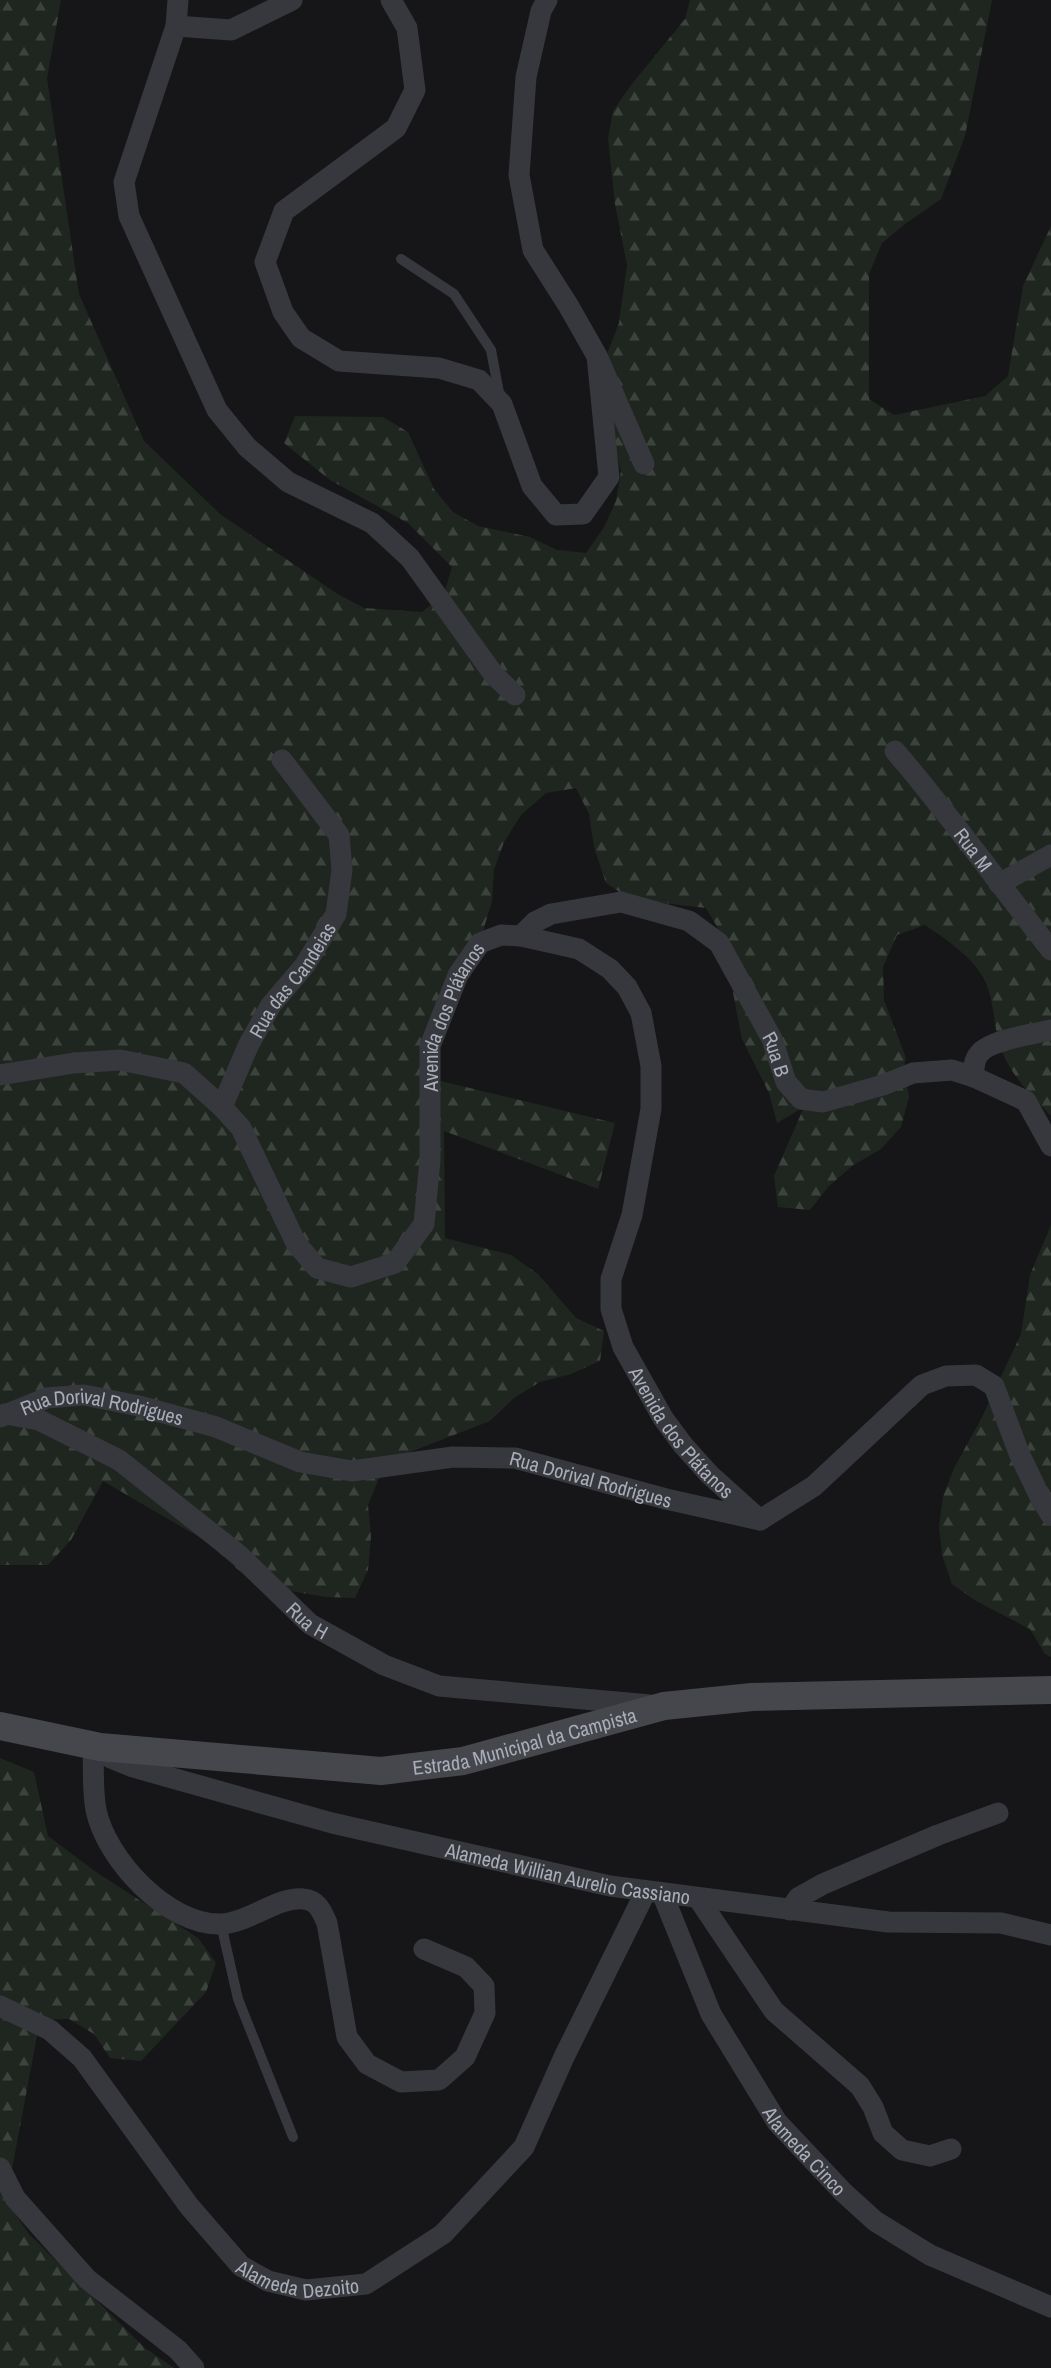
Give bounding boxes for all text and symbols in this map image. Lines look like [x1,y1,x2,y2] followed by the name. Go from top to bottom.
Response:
[948,822,999,877] street label: Rua M
[242,917,342,1042] street label: Rua das Candeias
[416,937,490,1093] street label: Avenida dos Plátanos
[757,1026,797,1080] street label: Rua B
[623,1361,740,1504] street label: Avenida dos Plátanos
[16,1382,186,1431] street label: Rua Dorival Rodrigues
[507,1444,674,1513] street label: Rua Dorival Rodrigues
[281,1595,333,1645] street label: Rua H
[411,1701,639,1781] street label: Estrada Municipal da Campista
[442,1835,692,1910] street label: Alameda Willian Aurelio Cassiano
[757,2100,853,2201] street label: Alameda Cinco
[231,2252,360,2304] street label: Alameda Dezoito

